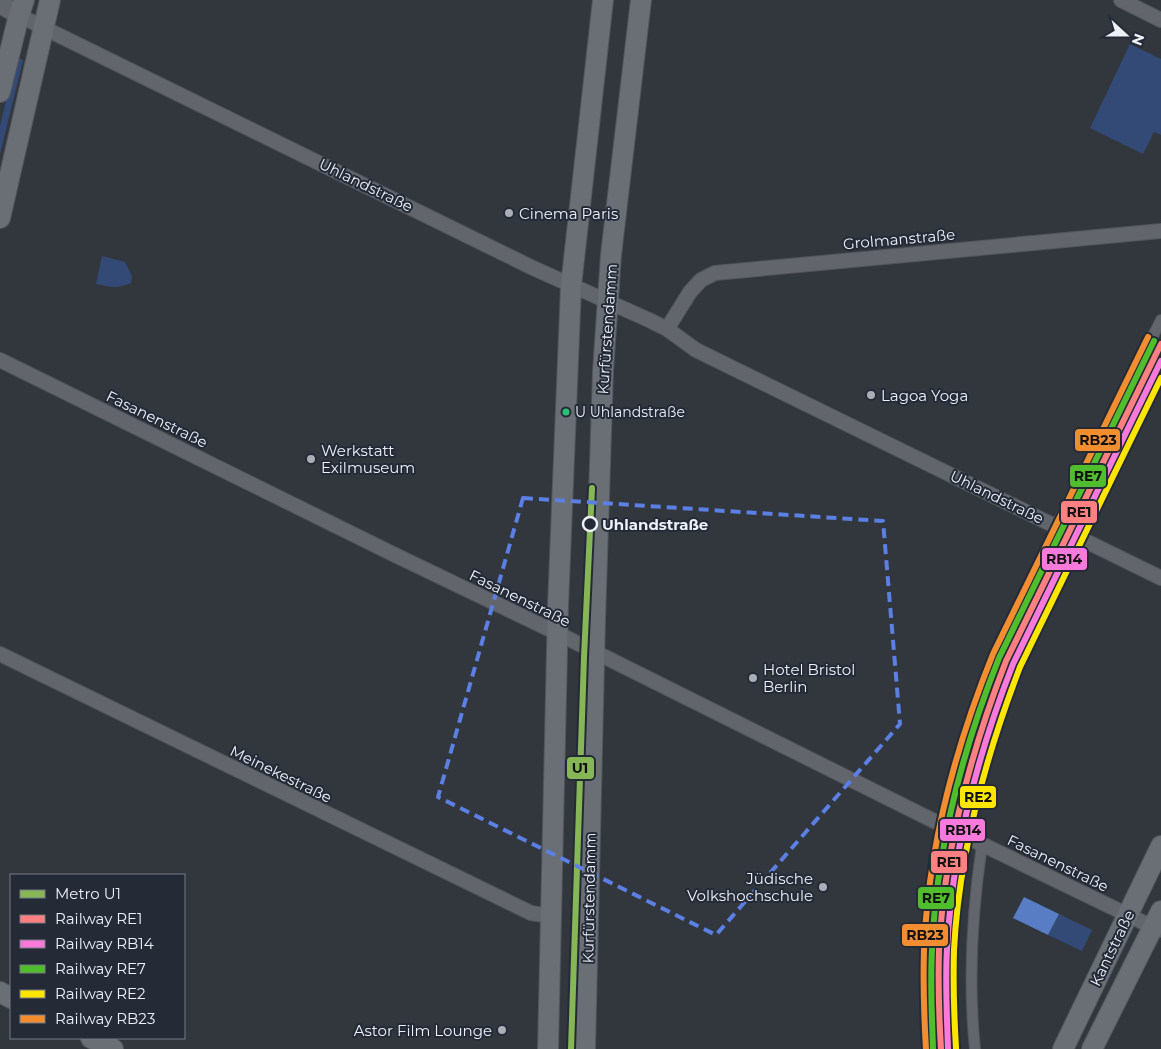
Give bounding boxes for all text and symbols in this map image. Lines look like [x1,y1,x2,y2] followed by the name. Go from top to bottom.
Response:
[1101,10,1151,60] north arrow
[1128,31,1149,48] text: N
[316,154,416,216] street label: Uhlandstraße
[519,204,618,223] place label: Cinema Paris
[503,207,515,219] marker: Cinema Paris
[842,225,956,253] street label: Grolmanstraße
[593,263,621,395] street label: Kurfürstendamm
[103,386,211,452] street label: Fasanenstraße
[881,386,968,405] place label: Lagoa Yoga
[865,389,877,401] marker: Lagoa Yoga
[575,403,685,421] place label: U Uhlandstraße
[561,407,571,417] marker: U Uhlandstraße
[1074,428,1121,452] line badge: RB23
[1079,431,1117,449] text: RB23
[321,441,415,477] place label: Werkstatt Exilmuseum
[305,453,317,465] marker: Werkstatt Exilmuseum
[1069,464,1107,488] line badge: RE7
[947,466,1047,528] street label: Uhlandstraße
[1074,467,1102,485] text: RE7
[1060,500,1098,524] line badge: RE1
[1066,503,1092,521] text: RE1
[602,515,708,534] place label: Uhlandstraße
[582,516,598,532] marker: Uhlandstraße
[1041,547,1088,571] line badge: RB14
[1046,550,1082,568] text: RB14
[466,565,574,631] street label: Fasanenstraße
[763,660,855,696] place label: Hotel Bristol Berlin
[747,672,759,684] marker: Hotel Bristol Berlin
[227,741,335,807] street label: Meinekestraße
[566,756,595,780] line badge: U1
[572,759,588,777] text: U1
[959,785,997,809] line badge: RE2
[964,788,992,806] text: RE2
[939,818,986,842] line badge: RB14
[945,821,981,839] text: RB14
[1004,830,1112,896] street label: Fasanenstraße
[578,832,600,964] street label: Kurfürstendamm
[930,850,968,874] line badge: RE1
[936,853,962,871] text: RE1
[687,869,813,905] place label: Jüdische Volkshochschule
[10,874,185,1039] legend
[817,881,829,893] marker: Jüdische Volkshochschule
[55,884,121,903] text: Metro U1
[917,886,955,910] line badge: RE7
[922,889,950,907] text: RE7
[1085,907,1139,989] street label: Kantstraße
[55,909,143,928] text: Railway RE1
[901,923,949,947] line badge: RB23
[906,926,944,944] text: RB23
[55,934,154,953] text: Railway RB14
[55,959,146,978] text: Railway RE7
[55,984,146,1003] text: Railway RE2
[55,1009,155,1028] text: Railway RB23
[354,1021,492,1040] place label: Astor Film Lounge
[496,1024,508,1036] marker: Astor Film Lounge

